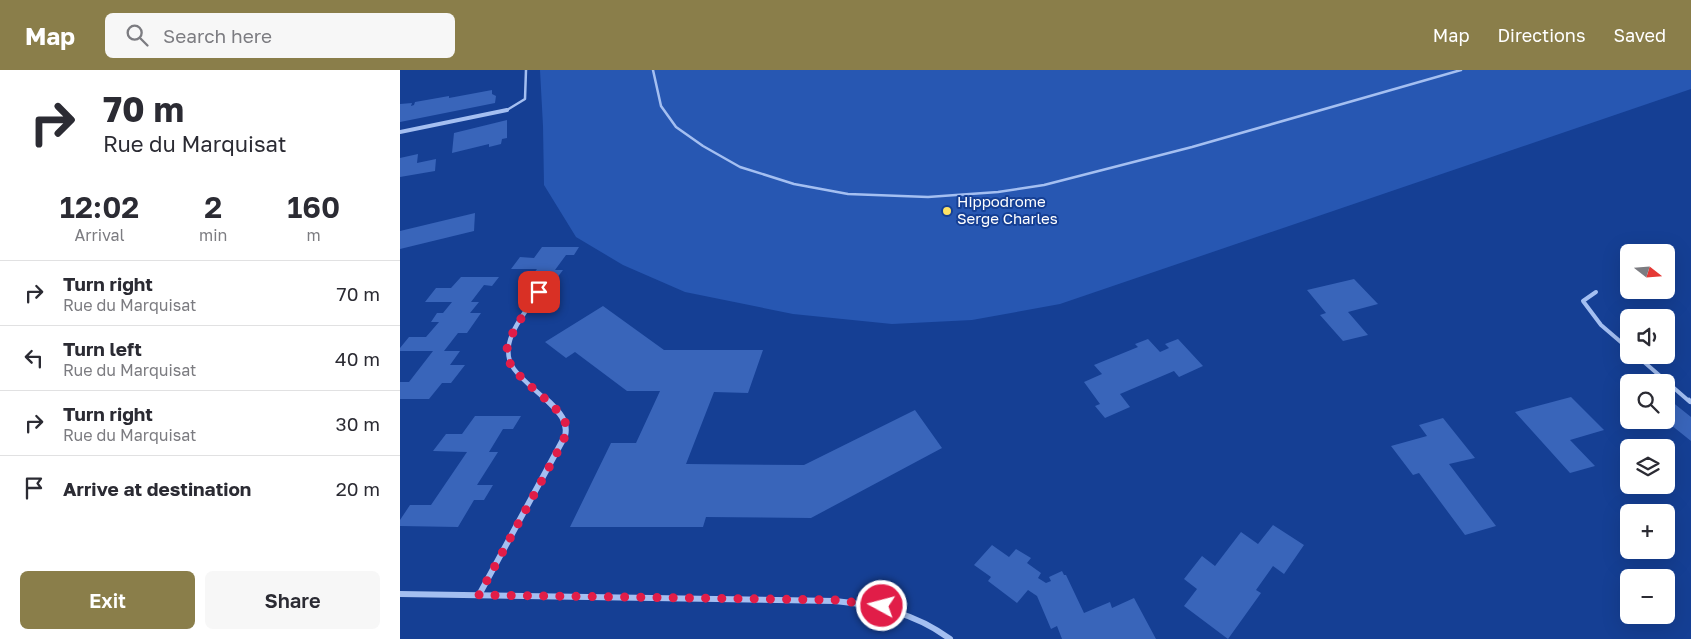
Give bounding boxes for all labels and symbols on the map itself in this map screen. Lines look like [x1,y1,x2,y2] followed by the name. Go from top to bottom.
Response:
[957,192,1058,227] place label: Hippodrome Serge Charles
[941,205,953,217] marker: Hippodrome Serge Charles
[1620,244,1675,299] north arrow
[518,271,560,313] pin
[855,579,907,631] position arrow

